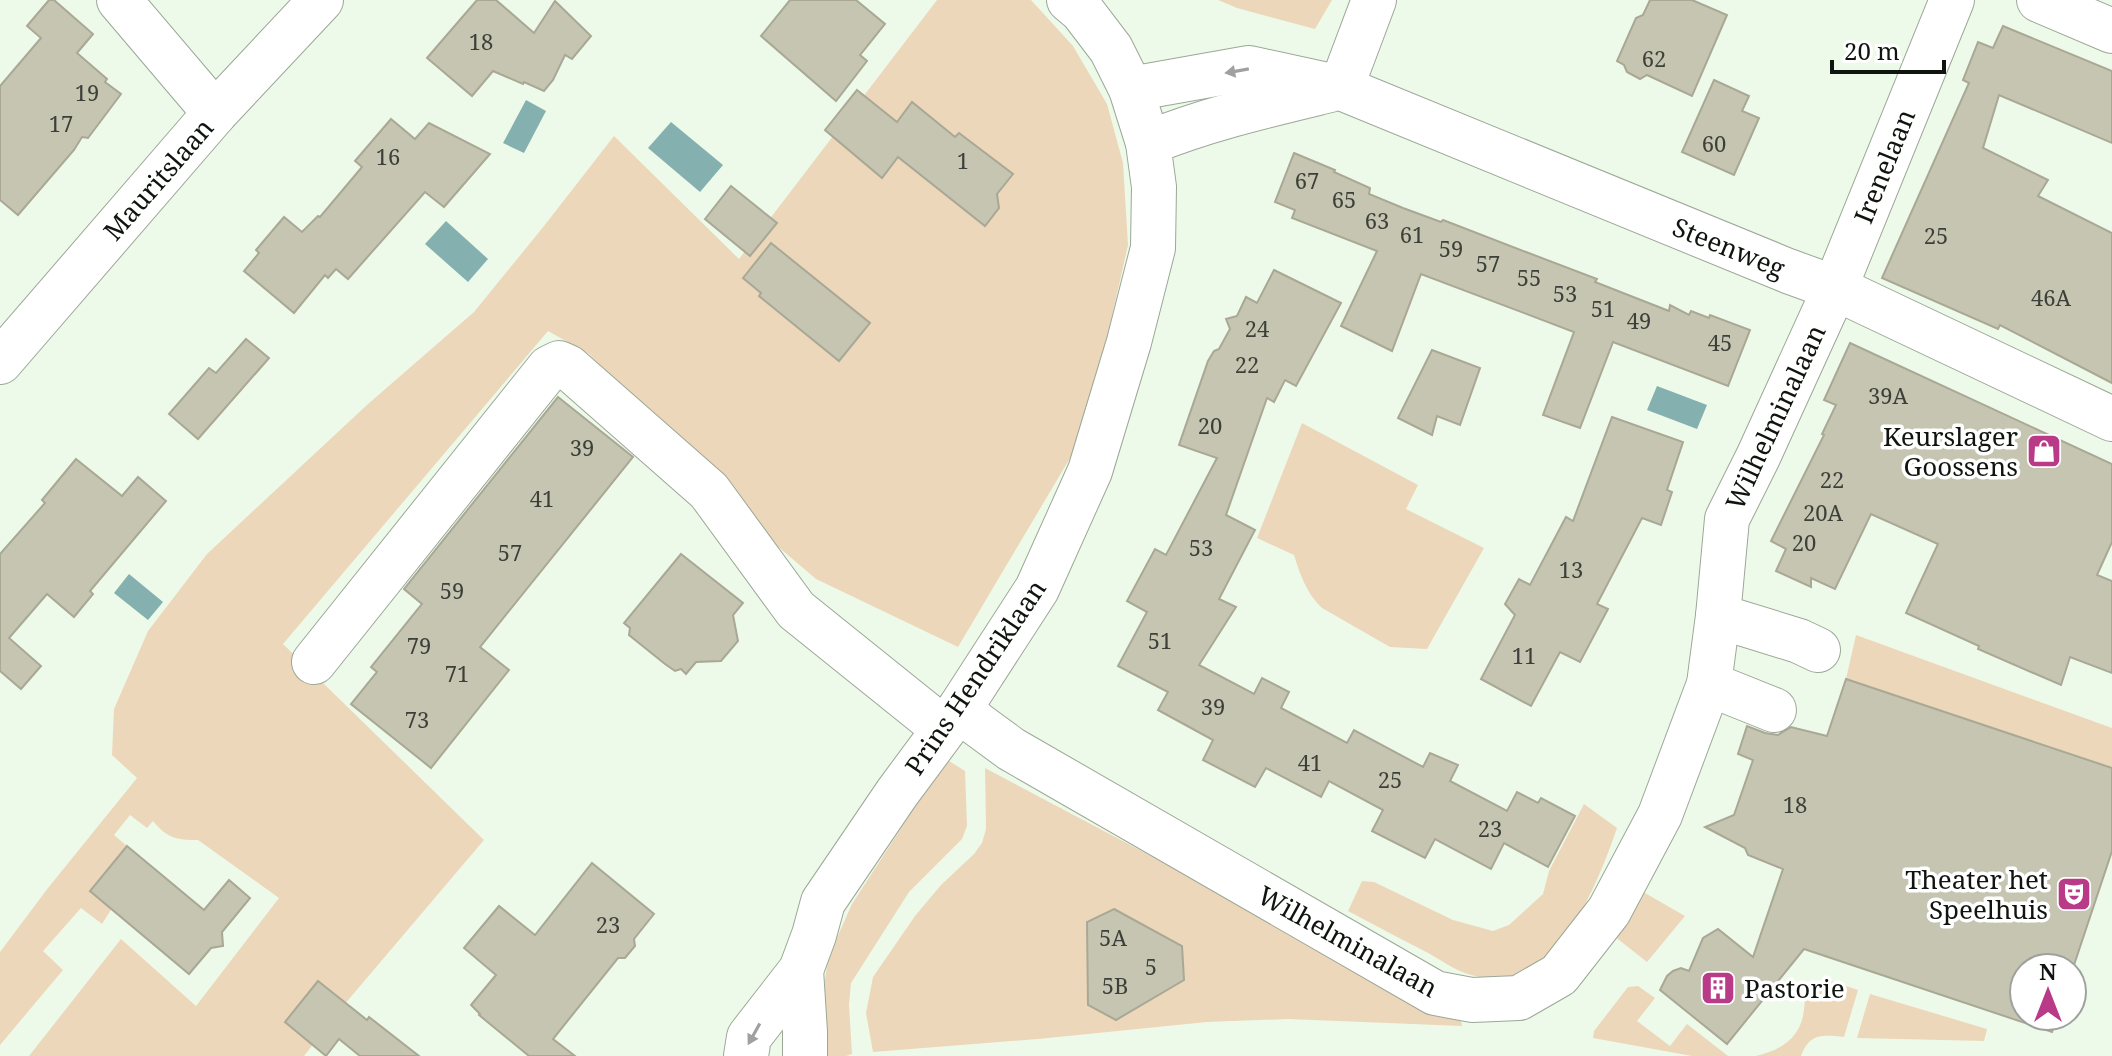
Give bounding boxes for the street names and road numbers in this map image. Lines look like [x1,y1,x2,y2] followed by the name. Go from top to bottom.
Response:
[1845,103,1923,229] street label: Irenelaan
[95,110,221,248] street label: Mauritslaan
[1667,208,1791,286] street label: Steenweg
[1716,318,1834,515] street label: Wilhelminalaan
[896,572,1054,782] street label: Prins Hendriklaan
[1252,877,1445,1005] street label: Wilhelminalaan

